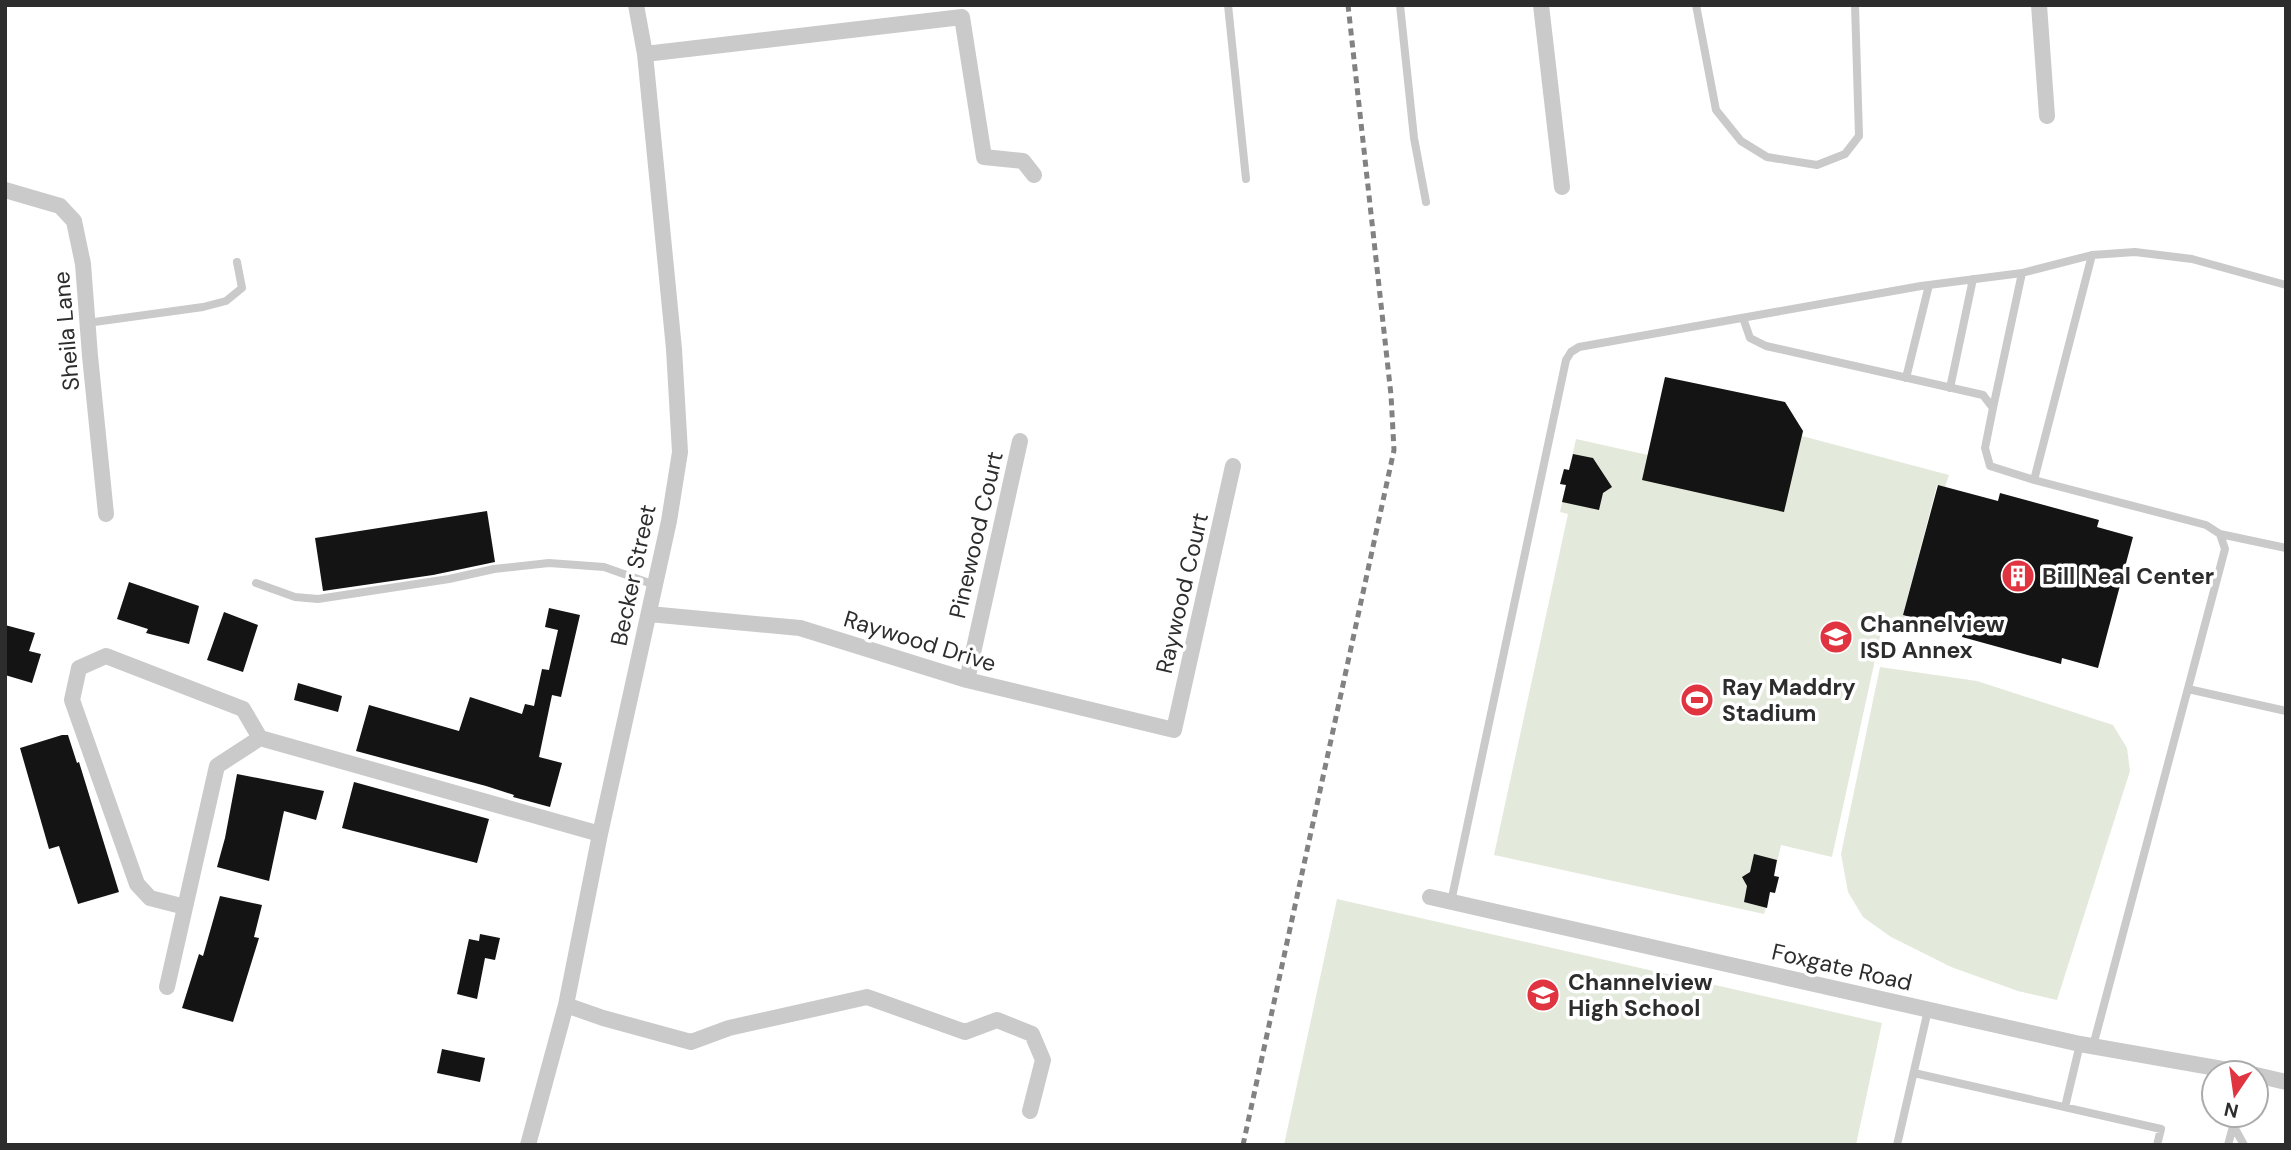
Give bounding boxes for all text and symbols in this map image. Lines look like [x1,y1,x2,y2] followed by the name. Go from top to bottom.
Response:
[46,270,86,392] street label: Sheila Lane
[942,449,1010,621] street label: Pinewood Court
[603,502,663,648] street label: Becker Street
[1149,510,1215,676] street label: Raywood Court
[1999,557,2037,595] building icon: Bill Neal Center
[2042,561,2214,591] place label: Bill Neal Center
[840,604,1000,678] street label: Raywood Drive
[1860,609,2005,665] place label: Channelview ISD Annex
[1817,618,1855,656] school or university icon: Channelview ISD Annex
[1722,672,1856,728] place label: Ray Maddry Stadium
[1678,681,1716,719] sports icon: Ray Maddry Stadium
[1769,936,1915,998] street label: Foxgate Road
[1568,967,1713,1023] place label: Channelview High School
[1524,976,1562,1014] school or university icon: Channelview High School
[2200,1059,2270,1129] north arrow
[2222,1096,2241,1124] text: N

